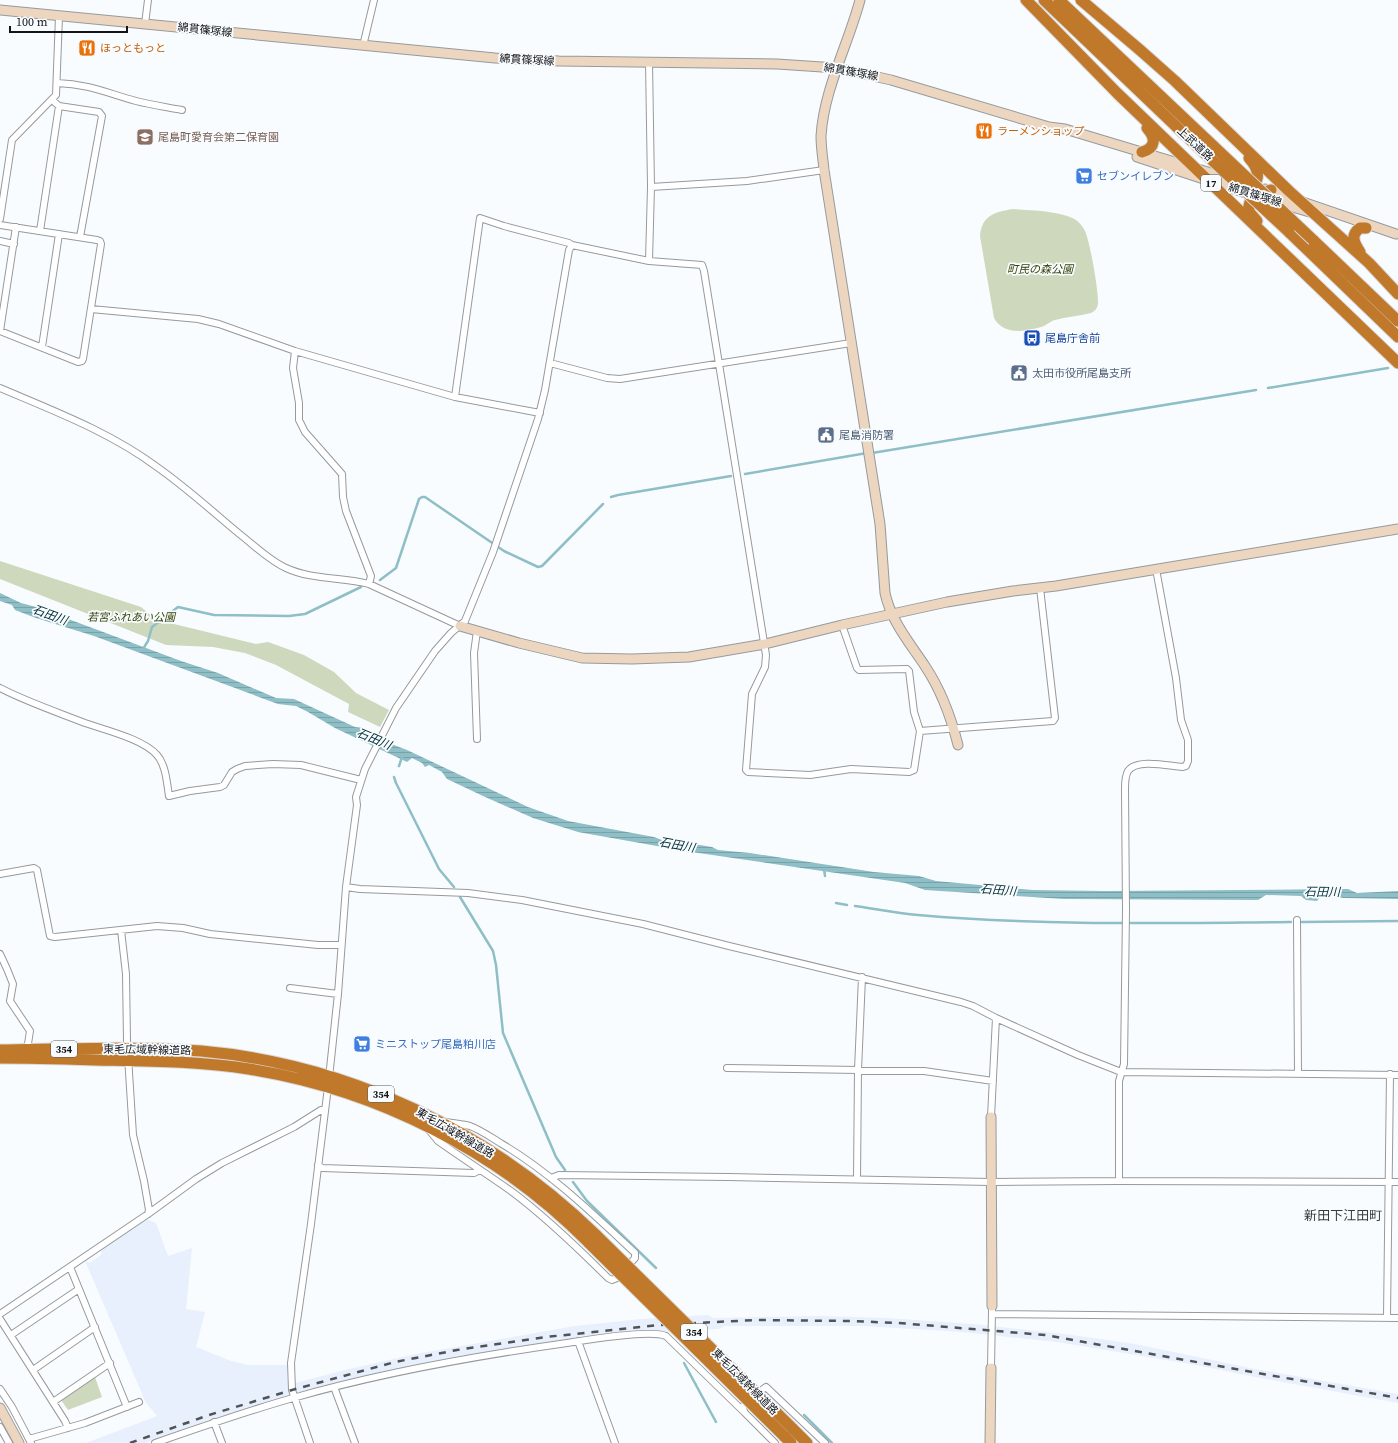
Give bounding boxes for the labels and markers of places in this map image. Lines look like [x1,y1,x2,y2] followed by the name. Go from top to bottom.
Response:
[77,38,97,58] restaurant icon: ほっともっと
[100,41,166,56] place label: ほっともっと
[974,121,994,141] restaurant icon: ラーメンショップ
[997,124,1085,139] place label: ラーメンショップ
[135,127,155,147] school or university icon: 尾島町愛育会第二保育園
[158,130,279,145] place label: 尾島町愛育会第二保育園
[1074,166,1094,186] supermarket icon: セブンイレブン
[1097,169,1174,184] place label: セブンイレブン
[1022,328,1042,348] bus stop icon: 尾島庁舎前
[1045,331,1100,346] place label: 尾島庁舎前
[1009,363,1029,383] public building icon: 太田市役所尾島支所
[1032,366,1132,381] place label: 太田市役所尾島支所
[816,425,836,445] public building icon: 尾島消防署
[839,428,894,443] place label: 尾島消防署
[352,1034,372,1054] supermarket icon: ミニストップ尾島粕川店
[375,1037,496,1052] place label: ミニストップ尾島粕川店

